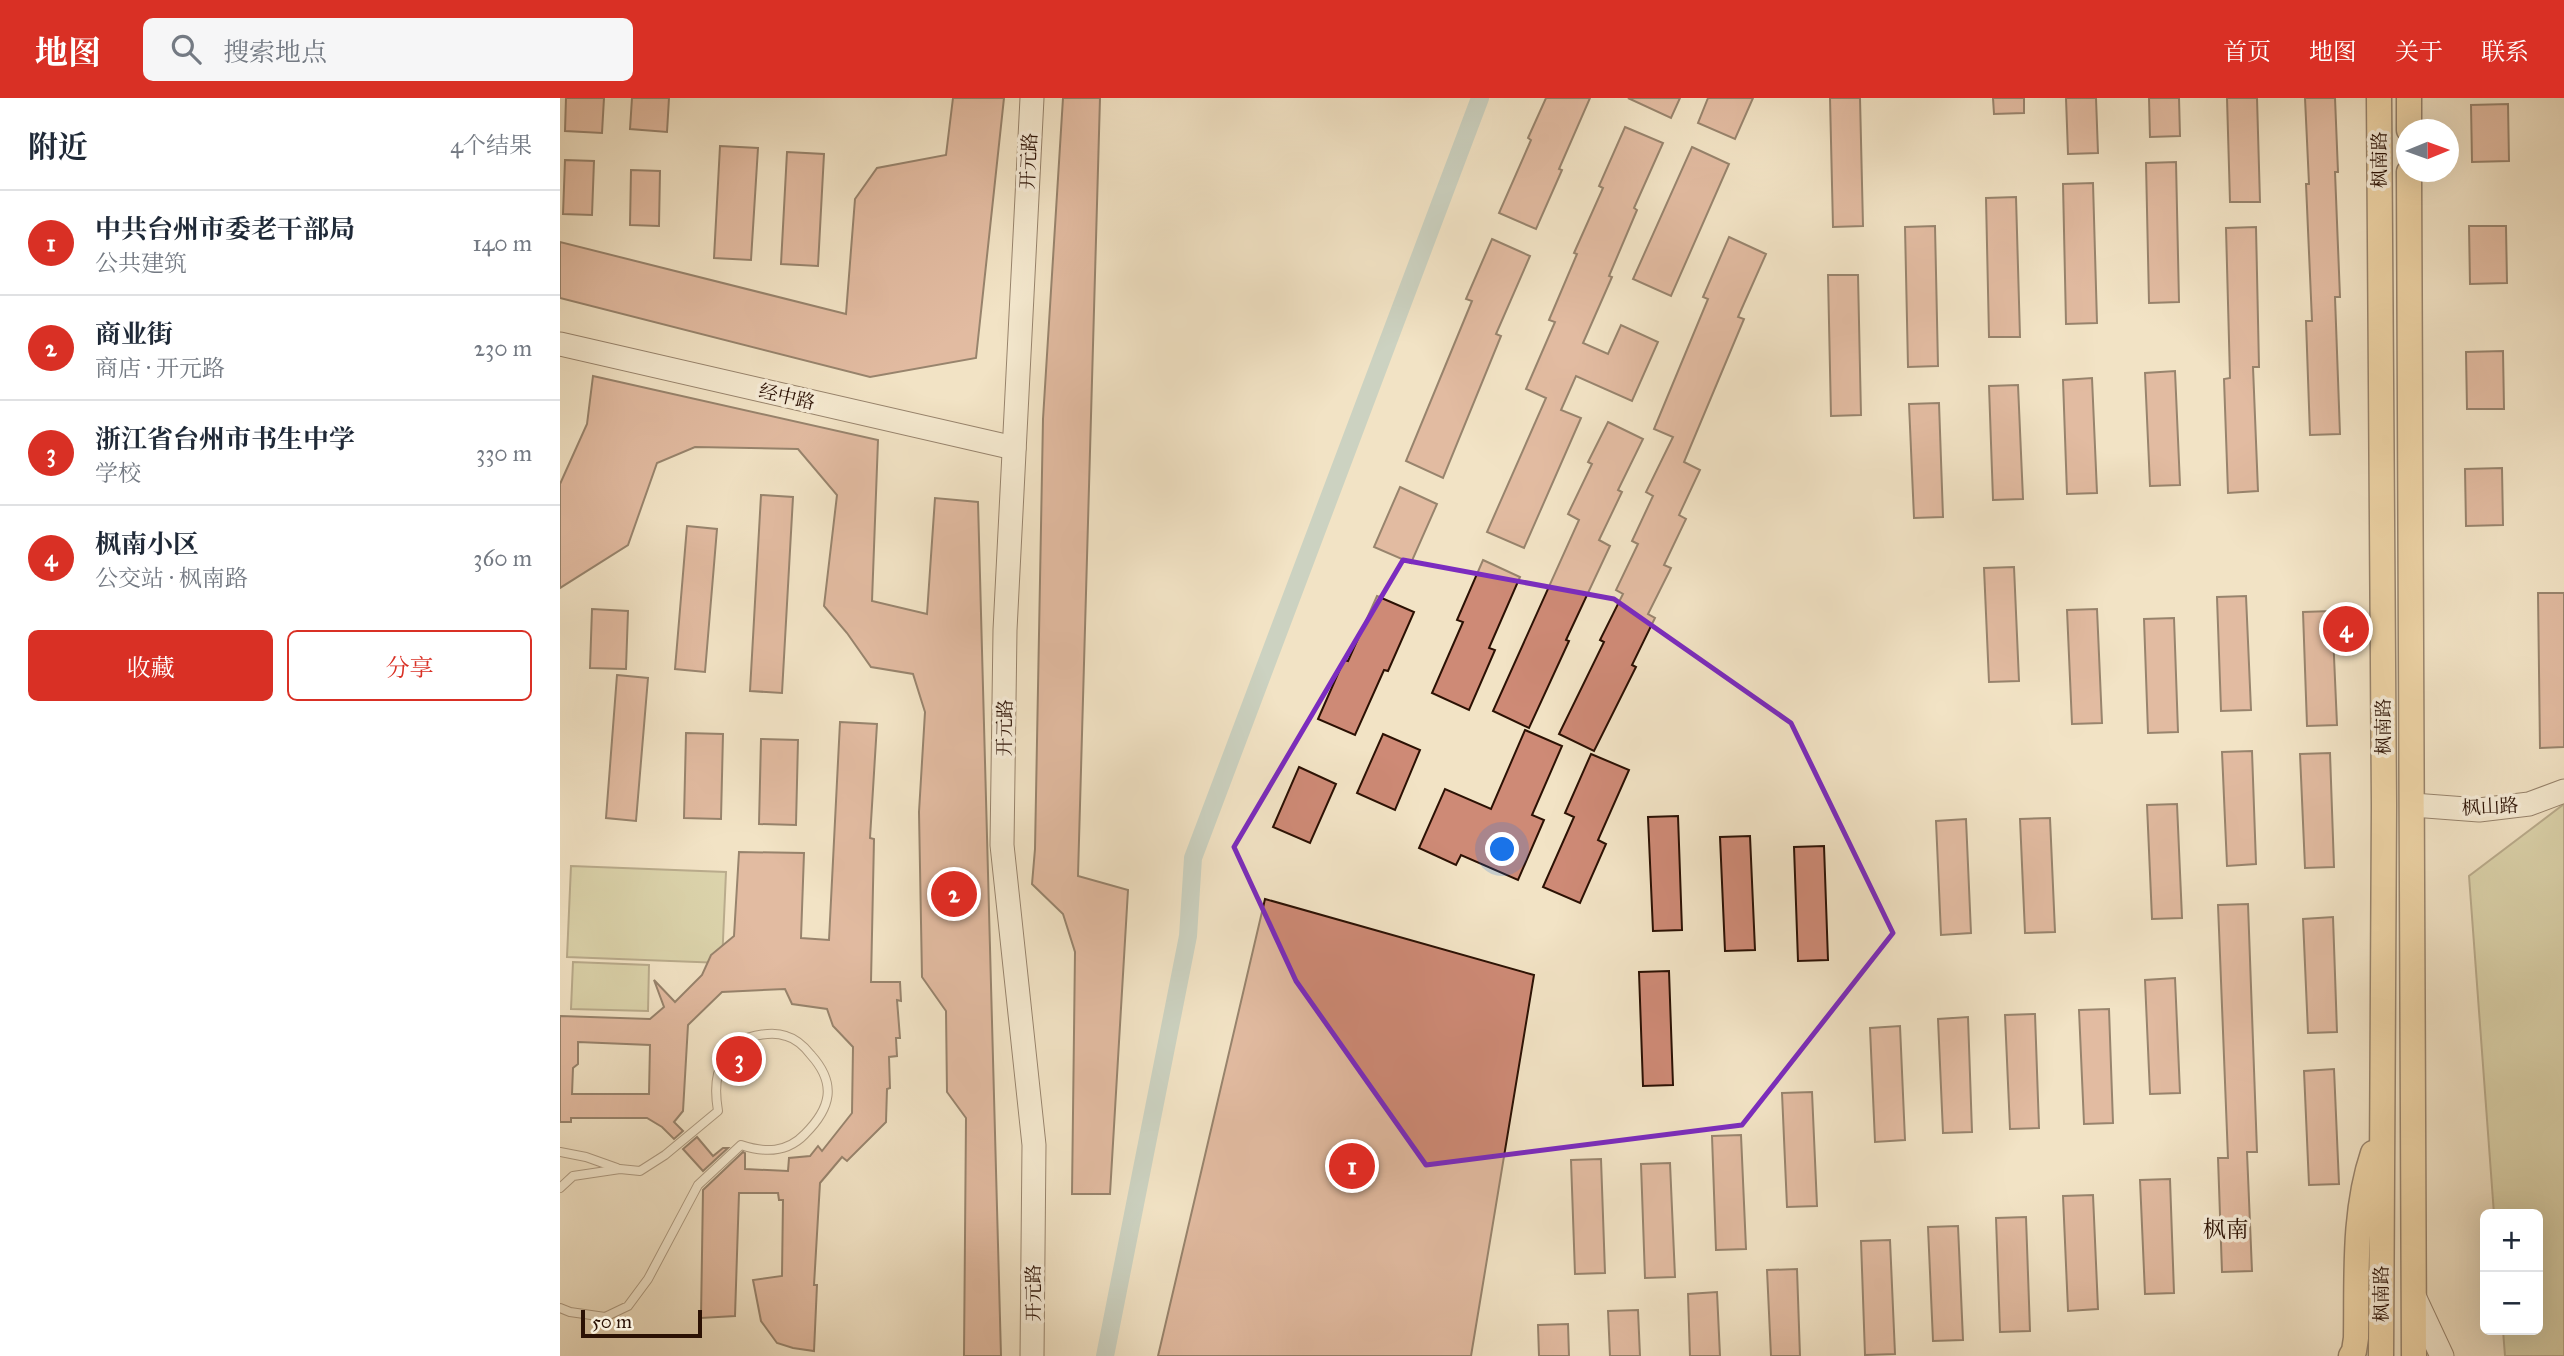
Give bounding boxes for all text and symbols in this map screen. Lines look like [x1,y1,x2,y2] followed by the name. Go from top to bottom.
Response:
[143,18,633,81] search box
[167,30,205,68] icon: search
[35,33,101,73] text: 地图
[223,36,327,68] text: 搜索地点
[2223,37,2271,67] text: 首页
[2309,37,2357,67] text: 地图
[2395,37,2443,67] text: 关于
[2481,37,2529,67] text: 联系
[2396,119,2459,182] north arrow
[28,129,88,165] text: 附近
[450,131,532,159] text: 4个结果
[2368,131,2391,189] street label: 枫南路
[1016,132,1041,190] street label: 开元路
[95,213,355,245] text: 中共台州市委老干部局
[46,229,56,257] text: 1
[472,229,532,257] text: 140 m
[95,249,187,277] text: 公共建筑
[95,318,173,350] text: 商业街
[45,334,57,362] text: 2
[474,334,532,362] text: 230 m
[95,354,225,382] text: 商店 · 开元路
[757,379,817,414] street label: 经中路
[95,423,355,455] text: 浙江省台州市书生中学
[46,439,56,467] text: 3
[476,439,532,467] text: 330 m
[95,459,141,487] text: 学校
[95,528,199,560] text: 枫南小区
[45,544,57,572] text: 4
[473,544,532,572] text: 360 m
[95,564,248,592] text: 公交站 · 枫南路
[2323,603,2369,655] pin: 4
[28,630,273,701] button: 收藏
[287,630,532,701] button: 分享
[2372,698,2395,756] street label: 枫南路
[993,699,1016,757] street label: 开元路
[2461,794,2519,819] street label: 枫山路
[1485,832,1519,866] your location
[931,868,977,920] pin: 2
[716,1033,762,1085] pin: 3
[1329,1140,1375,1192] pin: 1
[2480,1209,2543,1335] map controls
[2480,1209,2543,1272] button: +
[2203,1215,2249,1243] district label: 枫南
[1022,1264,1045,1322] street label: 开元路
[2370,1265,2393,1323] street label: 枫南路
[2480,1272,2543,1335] button: −
[581,1307,702,1339] scale bar
[592,1310,632,1333] text: 50 m

